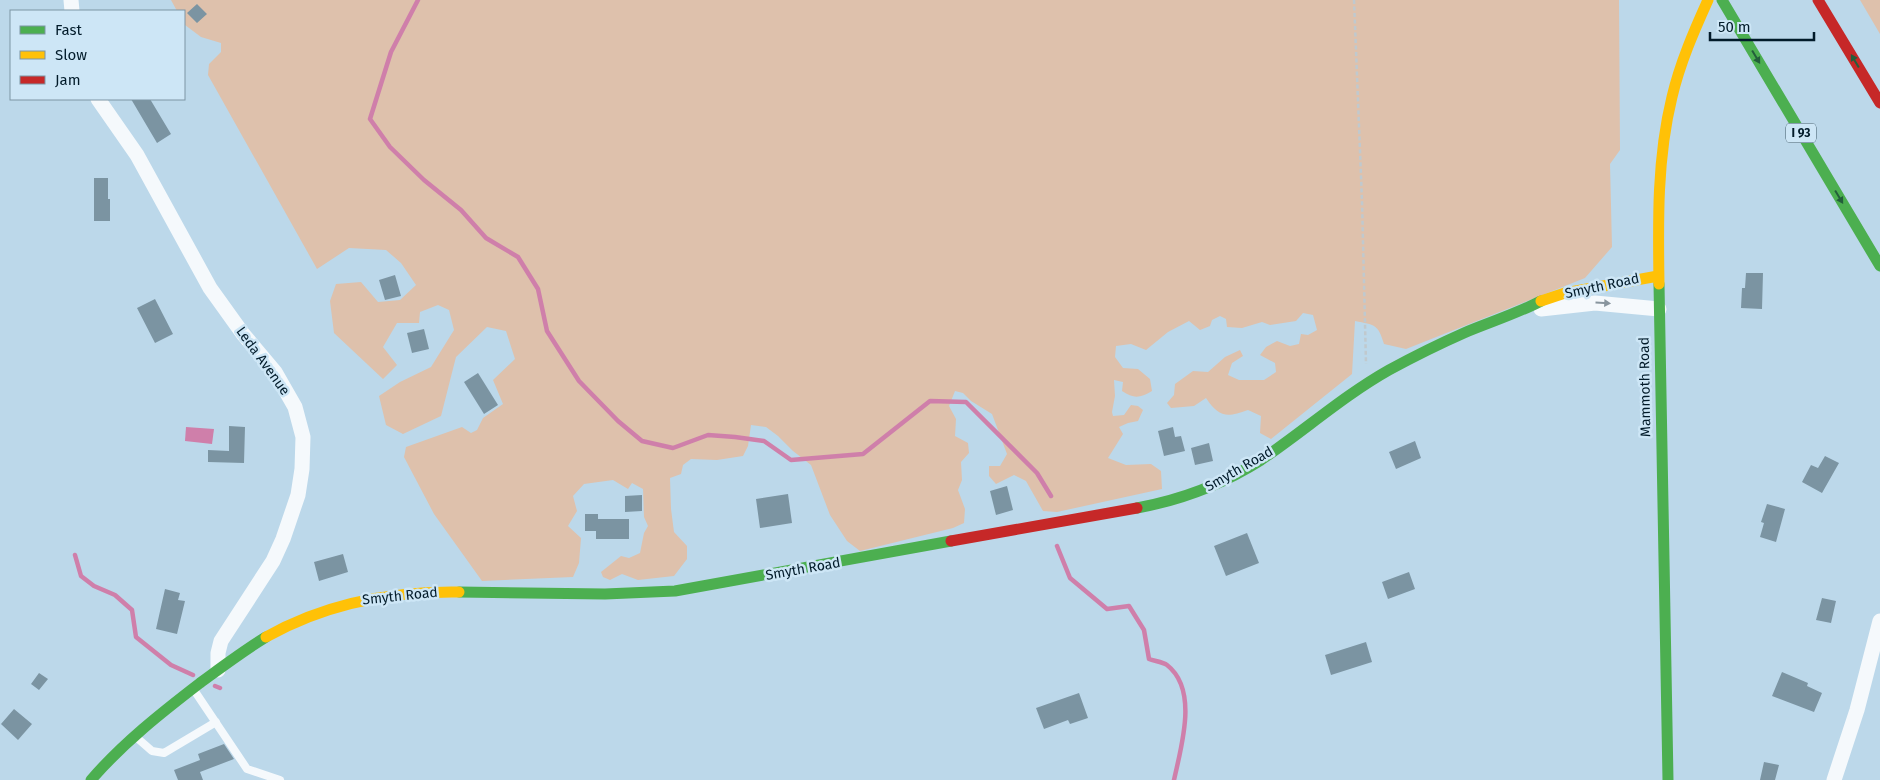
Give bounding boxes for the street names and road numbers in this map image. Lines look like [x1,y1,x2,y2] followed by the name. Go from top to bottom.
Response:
[1786,124,1816,142] road number: I 93
[1563,270,1641,302] street label: Smyth Road
[232,323,294,399] street label: Leda Avenue
[1636,337,1654,437] street label: Mammoth Road
[1202,443,1276,495] street label: Smyth Road
[764,554,842,584] street label: Smyth Road
[361,584,439,608] street label: Smyth Road

